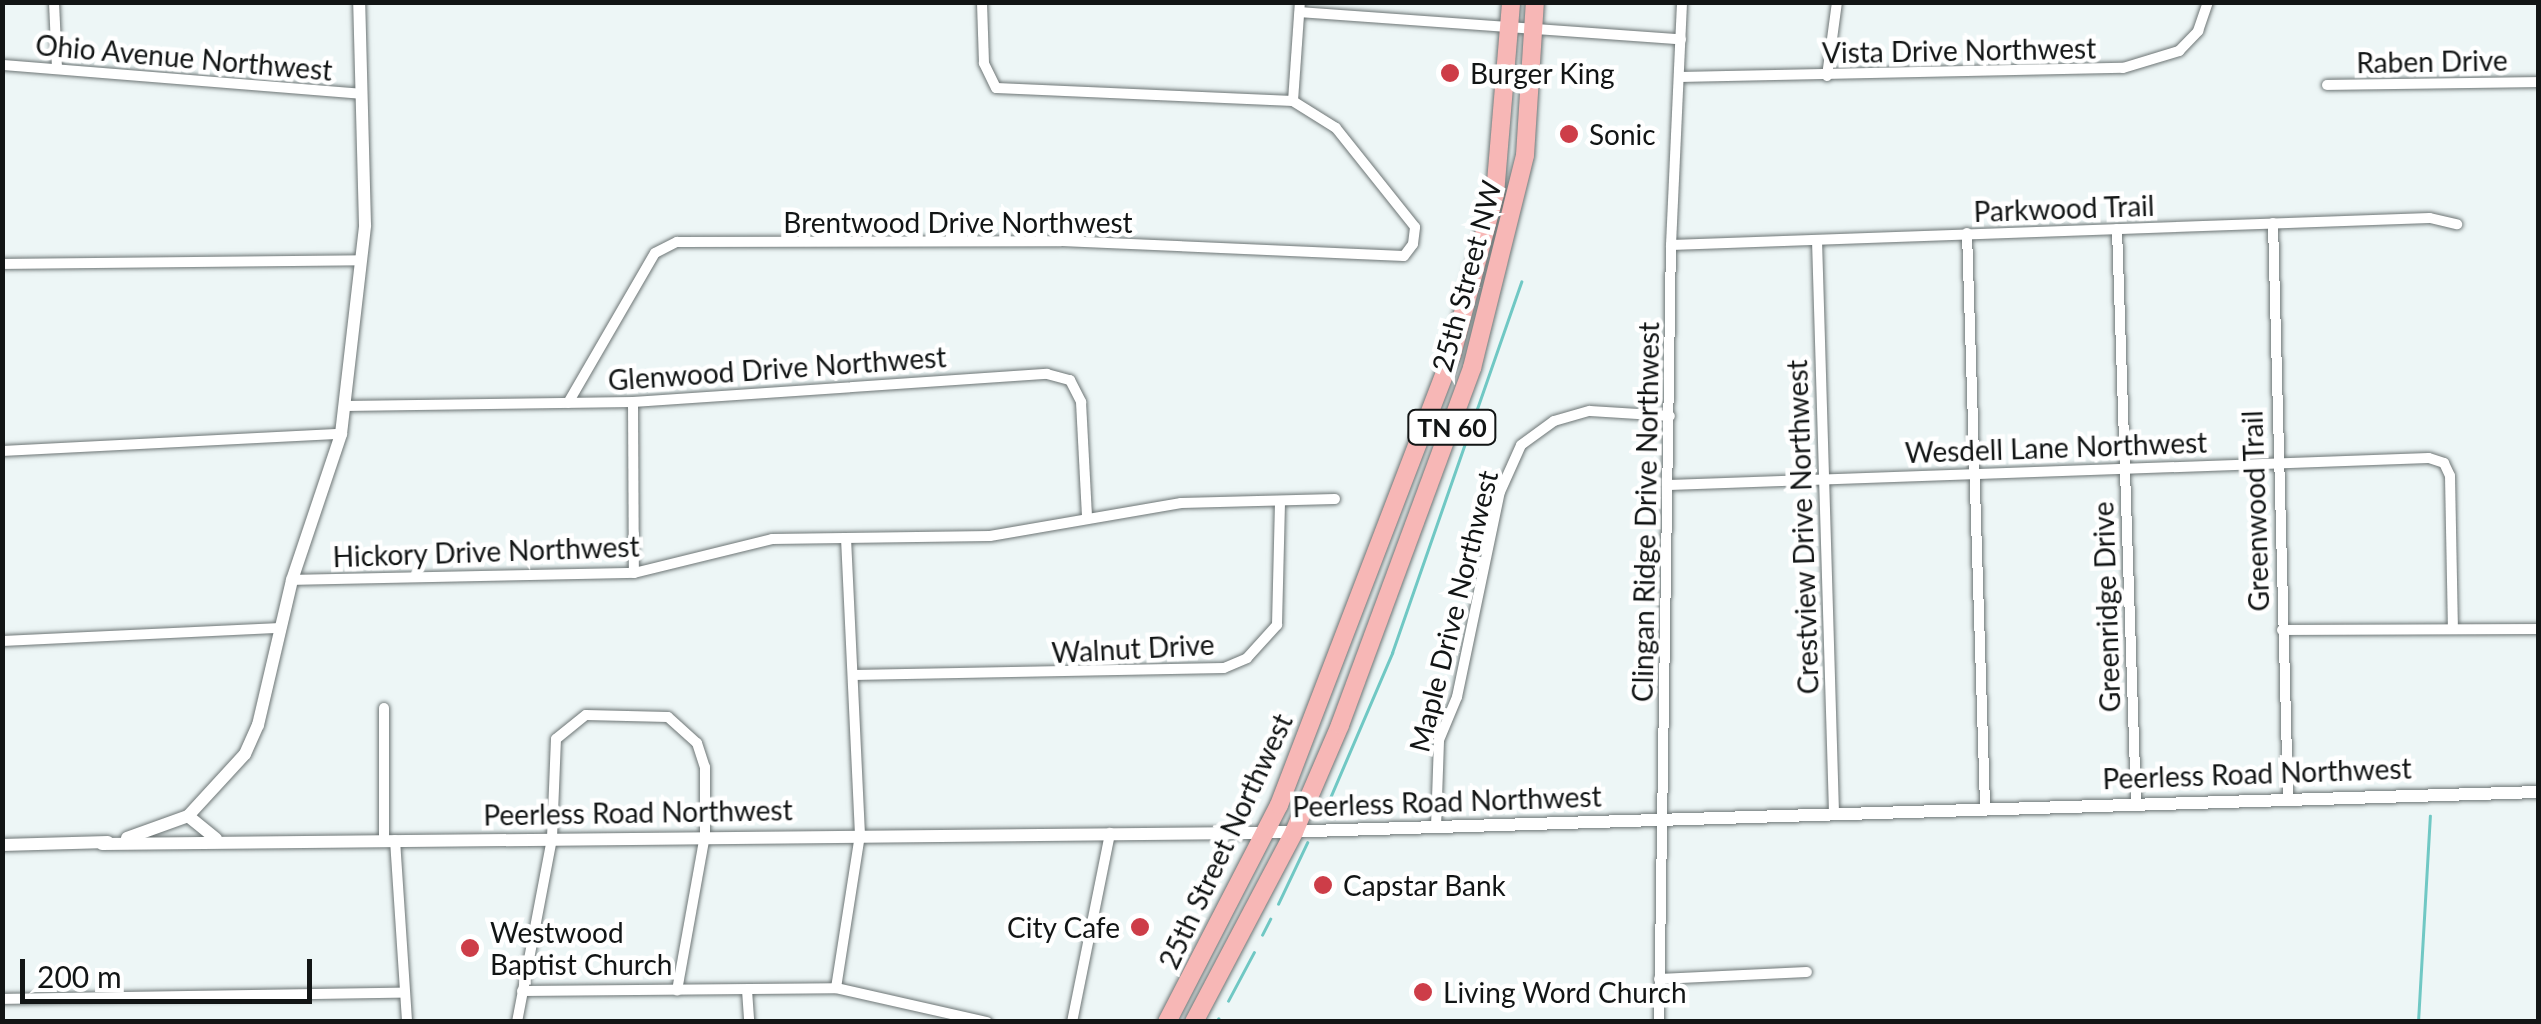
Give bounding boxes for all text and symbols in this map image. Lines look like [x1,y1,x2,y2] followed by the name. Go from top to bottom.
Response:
[34,27,334,87] street label: Ohio Avenue Northwest
[1822,31,2096,69] street label: Vista Drive Northwest
[2356,43,2508,79] street label: Raben Drive
[1470,56,1615,90] place label: Burger King
[1439,62,1461,84] marker: Burger King
[1589,117,1656,151] place label: Sonic
[1558,123,1580,145] marker: Sonic
[1424,177,1508,375] street label: 25th Street NW
[1973,188,2155,228] street label: Parkwood Trail
[783,205,1133,239] street label: Brentwood Drive Northwest
[1625,322,1665,702] street label: Clingan Ridge Drive Northwest
[607,339,947,397] street label: Glenwood Drive Northwest
[1779,359,1825,695] street label: Crestview Drive Northwest
[1407,407,1497,447] road number: TN 60
[2235,409,2275,613] street label: Greenwood Trail
[1904,425,2208,469] street label: Wesdell Lane Northwest
[1402,467,1504,755] street label: Maple Drive Northwest
[2086,501,2126,713] street label: Greenridge Drive
[332,529,640,573] street label: Hickory Drive Northwest
[1051,627,1215,669] street label: Walnut Drive
[1151,708,1299,974] street label: 25th Street Northwest
[2102,751,2412,795] street label: Peerless Road Northwest
[1292,779,1602,823] street label: Peerless Road Northwest
[483,793,793,831] street label: Peerless Road Northwest
[1343,868,1506,902] place label: Capstar Bank
[1312,874,1334,896] marker: Capstar Bank
[1006,910,1120,944] place label: City Cafe
[490,915,672,981] place label: Westwood Baptist Church
[1129,916,1151,938] marker: City Cafe
[459,937,481,959] marker: Westwood Baptist Church
[25,939,318,1001] scale bar
[37,958,122,994] text: 200 m
[1443,975,1687,1009] place label: Living Word Church
[1412,981,1434,1003] marker: Living Word Church

